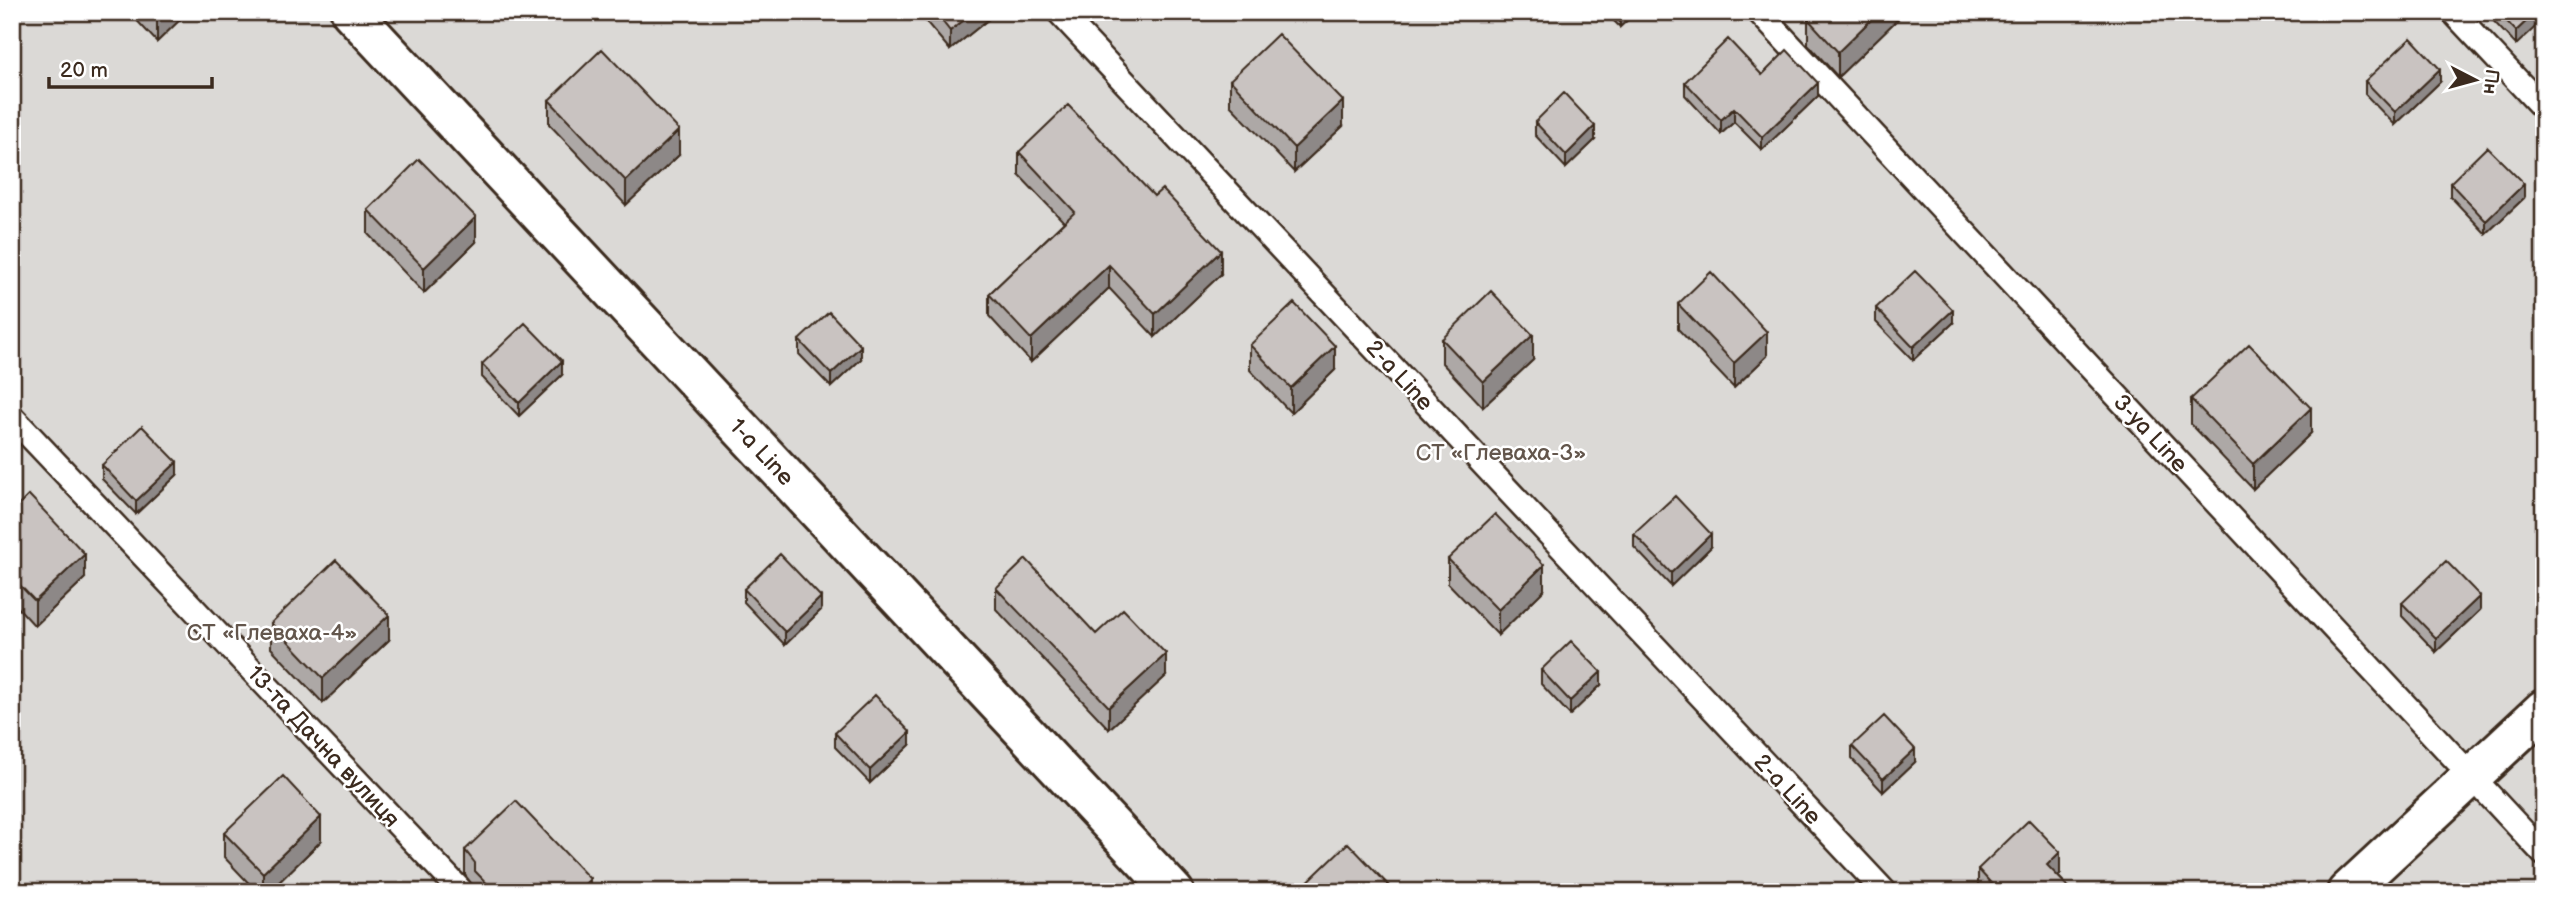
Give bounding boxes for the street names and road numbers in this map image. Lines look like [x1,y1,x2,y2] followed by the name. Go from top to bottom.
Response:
[1360,335,1439,417] street label: 2-a Line
[2107,389,2194,479] street label: 3-ya Line
[723,413,800,492] street label: 1-a Line
[241,660,405,833] street label: 13-та Дачна вулиця
[1748,749,1827,831] street label: 2-a Line

